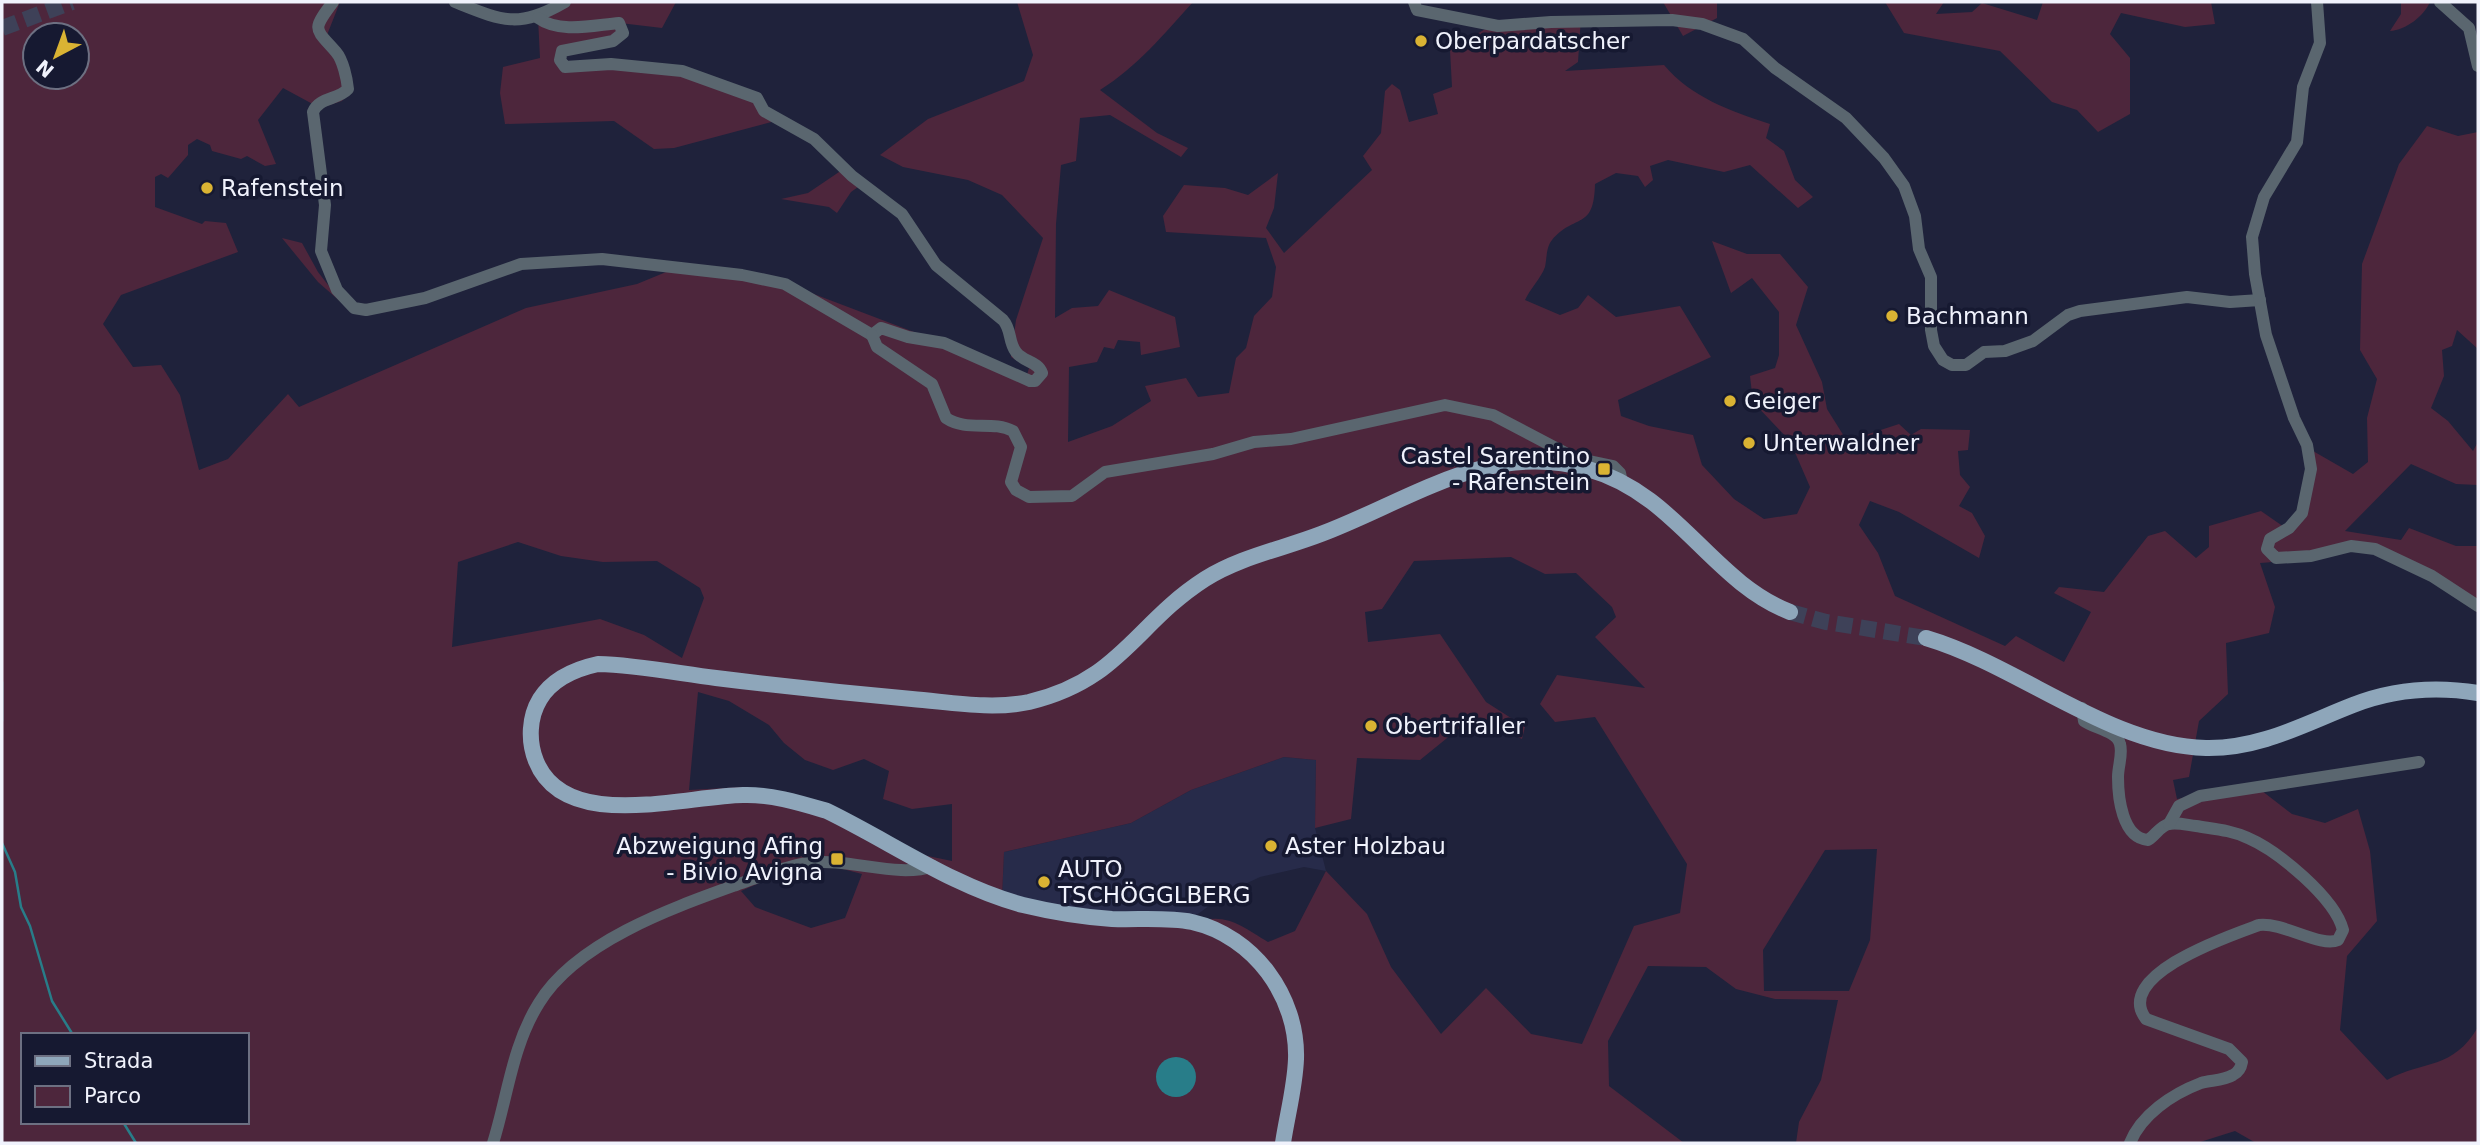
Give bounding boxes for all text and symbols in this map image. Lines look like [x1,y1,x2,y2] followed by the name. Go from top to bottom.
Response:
[21,21,91,91] north arrow
[1435,28,1630,54] place label: Oberpardatscher
[1413,33,1429,49] marker: Oberpardatscher
[32,55,58,82] text: N
[221,175,344,201] place label: Rafenstein
[199,180,215,196] marker: Rafenstein
[1906,303,2029,329] place label: Bachmann
[1884,308,1900,324] marker: Bachmann
[1744,388,1821,414] place label: Geiger
[1722,393,1738,409] marker: Geiger
[1763,430,1920,456] place label: Unterwaldner
[1741,435,1757,451] marker: Unterwaldner
[1401,443,1590,495] place label: Castel Sarentino - Rafenstein
[1596,461,1612,477] marker: Castel Sarentino - Rafenstein
[1385,713,1525,739] place label: Obertrifaller
[1363,718,1379,734] marker: Obertrifaller
[616,833,823,885] place label: Abzweigung Afing - Bivio Avigna
[1285,833,1446,859] place label: Aster Holzbau
[1263,838,1279,854] marker: Aster Holzbau
[829,851,845,867] marker: Abzweigung Afing - Bivio Avigna
[1057,856,1251,908] place label: AUTO TSCHÖGGLBERG
[1036,874,1052,890] marker: AUTO TSCHÖGGLBERG
[21,1033,248,1124] legend
[84,1049,153,1073] text: Strada
[84,1084,141,1108] text: Parco

